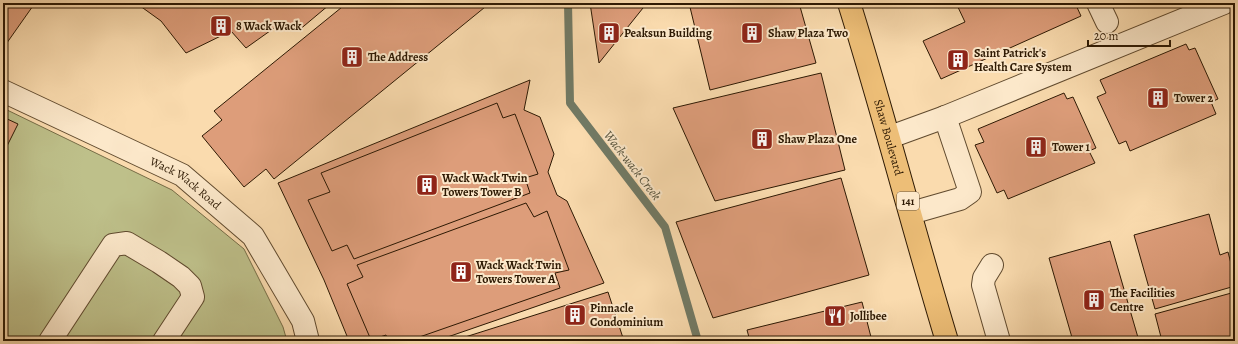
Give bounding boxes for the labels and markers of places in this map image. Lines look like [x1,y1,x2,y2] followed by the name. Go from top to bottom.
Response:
[208,13,234,39] building icon: 8 Wack Wack
[236,18,302,34] place label: 8 Wack Wack
[596,20,622,46] building icon: Peaksun Building
[739,20,765,46] building icon: Shaw Plaza Two
[624,25,713,41] place label: Peaksun Building
[768,25,848,41] place label: Shaw Plaza Two
[339,44,365,70] building icon: The Address
[974,45,1072,75] place label: Saint Patrick's Health Care System
[945,47,971,73] building icon: Saint Patrick's Health Care System
[368,49,428,65] place label: The Address
[1145,85,1171,111] building icon: Tower 2
[1174,90,1214,106] place label: Tower 2
[749,126,775,152] building icon: Shaw Plaza One
[778,131,858,147] place label: Shaw Plaza One
[1023,134,1049,160] building icon: Tower 1
[1052,139,1091,155] place label: Tower 1
[441,170,528,200] place label: Wack Wack Twin Towers Tower B
[414,172,440,198] building icon: Wack Wack Twin Towers Tower B
[475,257,562,287] place label: Wack Wack Twin Towers Tower A
[448,259,474,285] building icon: Wack Wack Twin Towers Tower A
[1110,285,1175,315] place label: The Facilities Centre
[1081,287,1107,313] building icon: The Facilities Centre
[590,300,663,330] place label: Pinnacle Condominium
[562,302,588,328] building icon: Pinnacle Condominium
[822,303,848,329] restaurant icon: Jollibee
[850,308,887,324] place label: Jollibee

